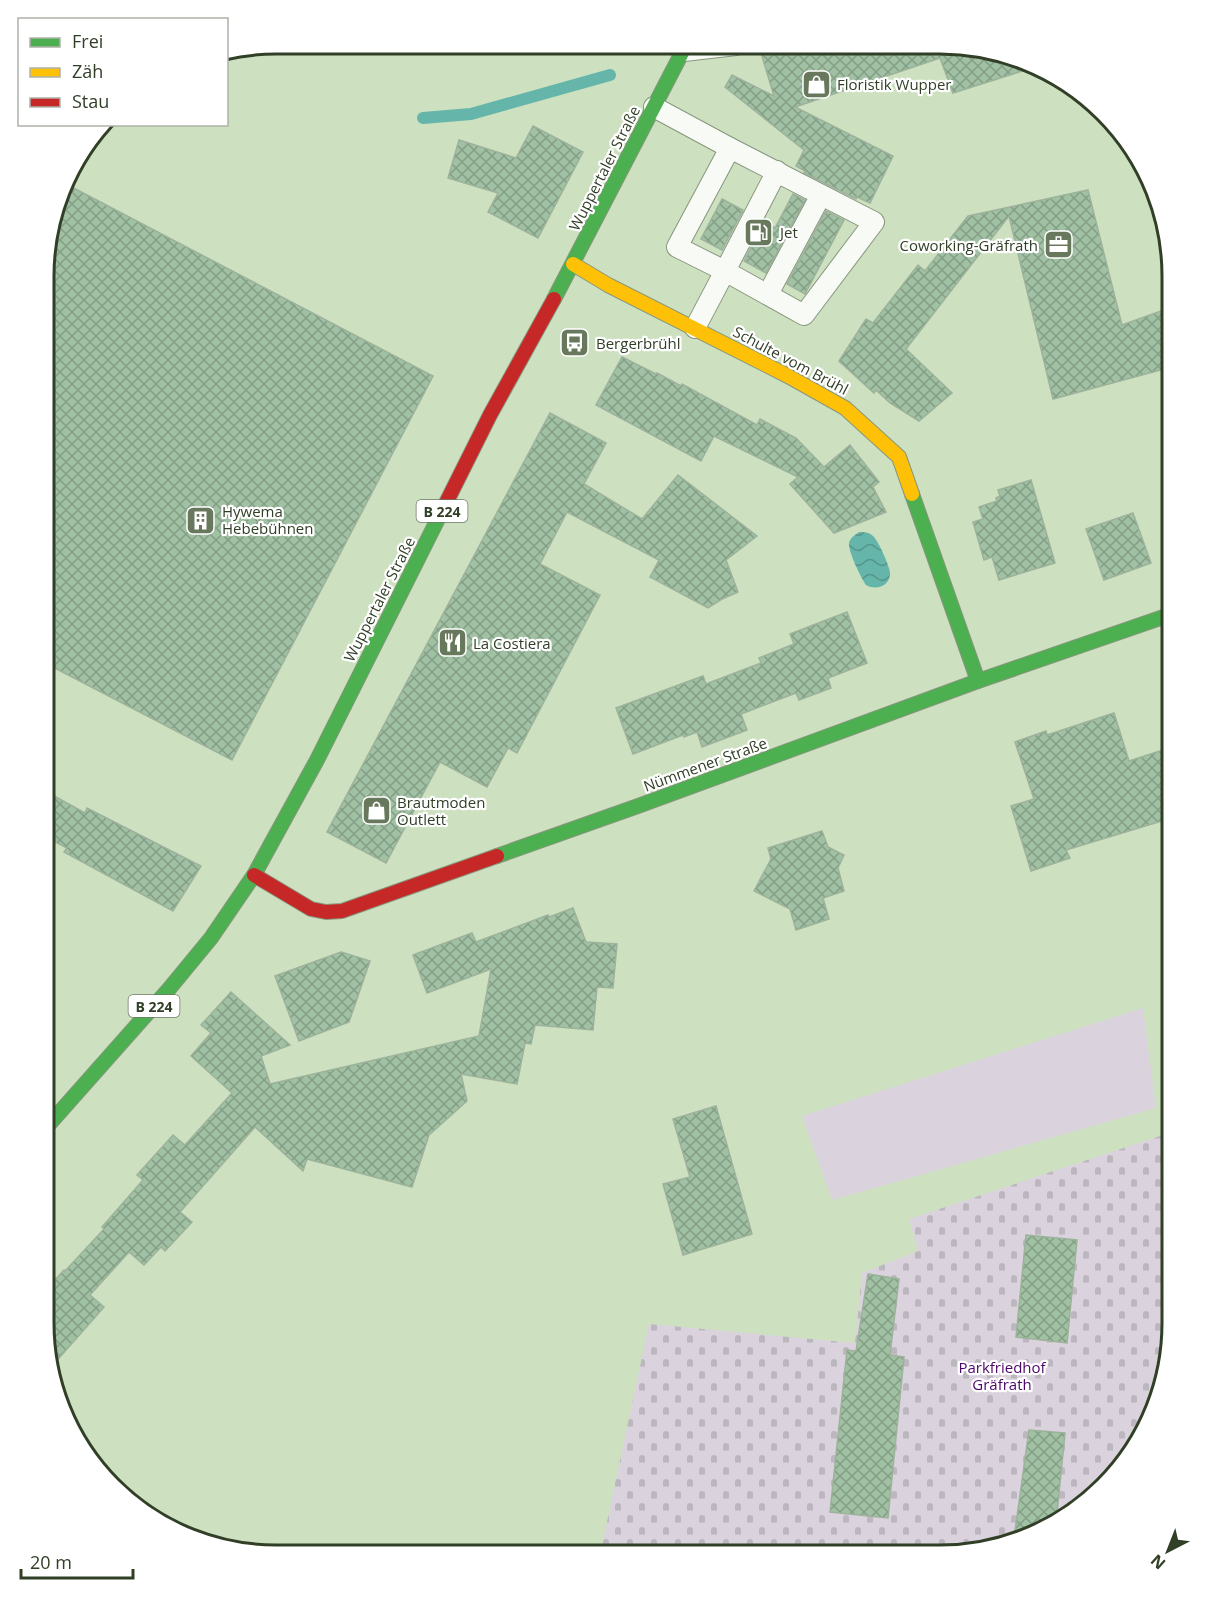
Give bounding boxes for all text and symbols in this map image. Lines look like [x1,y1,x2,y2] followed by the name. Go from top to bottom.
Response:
[18,18,228,126] legend
[72,29,103,53] text: Frei
[72,59,103,83] text: Zäh
[800,68,832,100] shop icon: Floristik Wupper
[837,74,952,94] place label: Floristik Wupper
[72,89,109,113] text: Stau
[564,102,644,234] street label: Wuppertaler Straße
[743,216,775,248] fuel station icon: Jet
[778,222,798,242] place label: Jet
[1043,229,1075,261] office icon: Coworking-Gräfrath
[899,235,1038,255] place label: Coworking-Gräfrath
[730,321,852,399] street label: Schulte vom Brühl
[559,327,591,359] bus stop icon: Bergerbrühl
[596,333,680,353] place label: Bergerbrühl
[416,500,468,522] road number: B 224
[222,501,313,538] place label: Hywema Hebebühnen
[185,504,217,536] building icon: Hywema Hebebühnen
[339,533,419,665] street label: Wuppertaler Straße
[436,627,468,659] restaurant icon: La Costiera
[473,633,551,653] place label: La Costiera
[640,732,770,796] street label: Nümmener Straße
[397,792,485,829] place label: Brautmoden Outlett
[360,795,392,827] shop icon: Brautmoden Outlett
[128,995,180,1017] road number: B 224
[958,1357,1047,1394] park label: Parkfriedhof Gräfrath
[1138,1521,1198,1581] north arrow
[21,1542,134,1580] scale bar
[30,1550,72,1574] text: 20 m
[1146,1550,1170,1575] text: N

